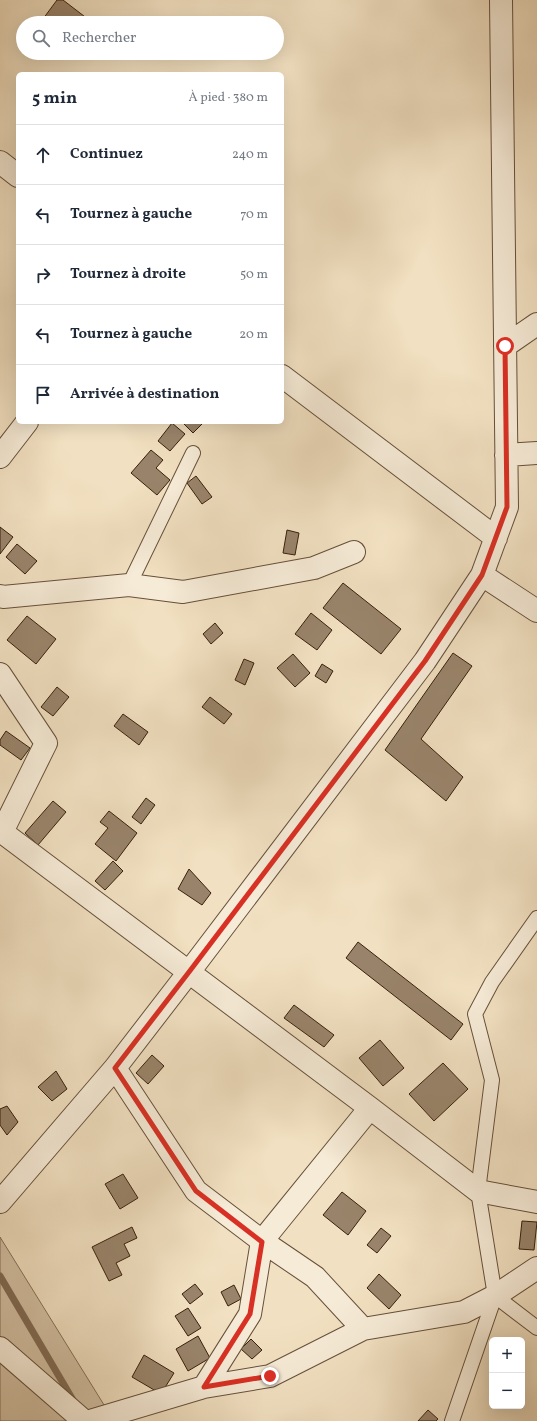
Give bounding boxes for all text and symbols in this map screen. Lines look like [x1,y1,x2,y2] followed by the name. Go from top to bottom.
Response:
[16,16,284,60] search box
[30,27,52,49] icon: search
[62,28,136,49] text: Rechercher
[32,87,77,110] text: 5 min
[188,89,268,107] text: À pied · 380 m
[32,144,54,166] icon: ahead
[70,144,143,165] text: Continuez
[232,146,268,164] text: 240 m
[32,204,54,226] icon: left
[70,204,192,225] text: Tournez à gauche
[240,206,268,224] text: 70 m
[32,264,54,286] icon: right
[70,264,186,285] text: Tournez à droite
[240,266,268,284] text: 50 m
[32,324,54,346] icon: left
[70,324,192,345] text: Tournez à gauche
[239,326,268,344] text: 20 m
[496,337,514,355] route start
[32,384,54,406] icon: arrive
[70,384,219,405] text: Arrivée à destination
[489,1337,525,1409] map controls
[489,1337,525,1373] button: +
[261,1367,279,1385] route end
[489,1373,525,1409] button: −

